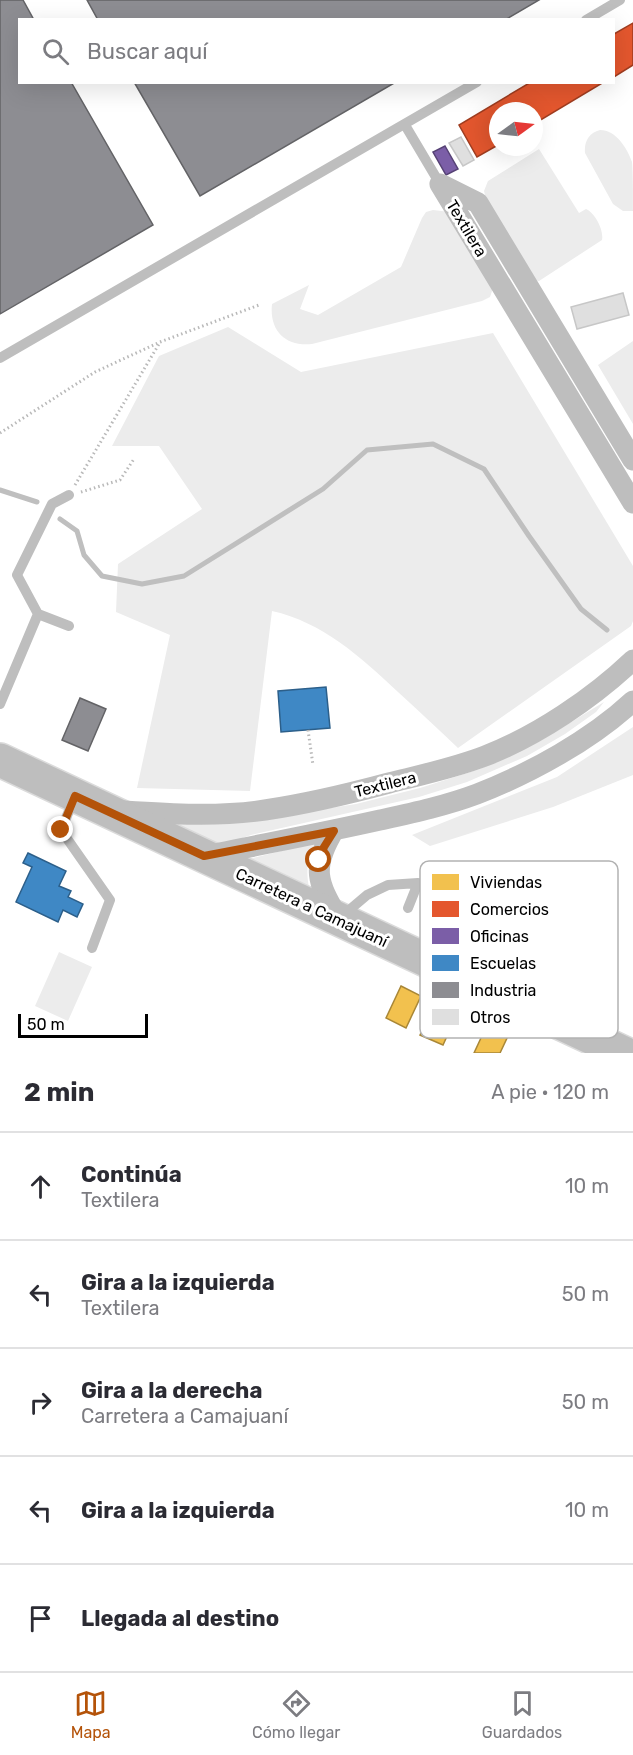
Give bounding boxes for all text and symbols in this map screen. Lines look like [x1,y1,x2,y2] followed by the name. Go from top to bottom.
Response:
[18,18,615,84] search box
[39,35,72,68] icon: search
[87,38,208,65] text: Buscar aquí
[489,102,543,156] north arrow
[442,196,491,260] street label: Textilera
[352,768,418,801] street label: Textilera
[47,816,73,842] route end
[305,846,331,872] route start
[420,861,618,1038] legend
[233,864,392,952] street label: Carretera a Camajuaní
[470,873,542,892] text: Viviendas
[470,900,549,919] text: Comercios
[470,927,529,946] text: Oficinas
[470,954,536,973] text: Escuelas
[470,981,536,1000] text: Industria
[470,1008,510,1027] text: Otros
[18,1011,148,1038] scale bar
[27,1015,65,1034] text: 50 m
[24,1077,94,1108] text: 2 min
[491,1080,609,1104] text: A pie · 120 m
[81,1161,182,1188] text: Continúa
[24,1170,57,1203] icon: ahead
[565,1174,609,1198] text: 10 m
[81,1188,160,1212] text: Textilera
[81,1269,275,1296] text: Gira a la izquierda
[24,1278,57,1311] icon: left
[562,1282,609,1306] text: 50 m
[81,1296,160,1320] text: Textilera
[81,1377,262,1404] text: Gira a la derecha
[24,1386,57,1419] icon: right
[562,1390,609,1414] text: 50 m
[81,1404,288,1428] text: Carretera a Camajuaní
[24,1494,57,1527] icon: left
[81,1497,275,1524] text: Gira a la izquierda
[565,1498,609,1522] text: 10 m
[24,1602,57,1635] icon: arrive
[81,1605,279,1632] text: Llegada al destino
[71,1687,111,1742] tab: Mapa
[252,1687,340,1742] tab: Cómo llegar
[482,1687,562,1742] tab: Guardados

